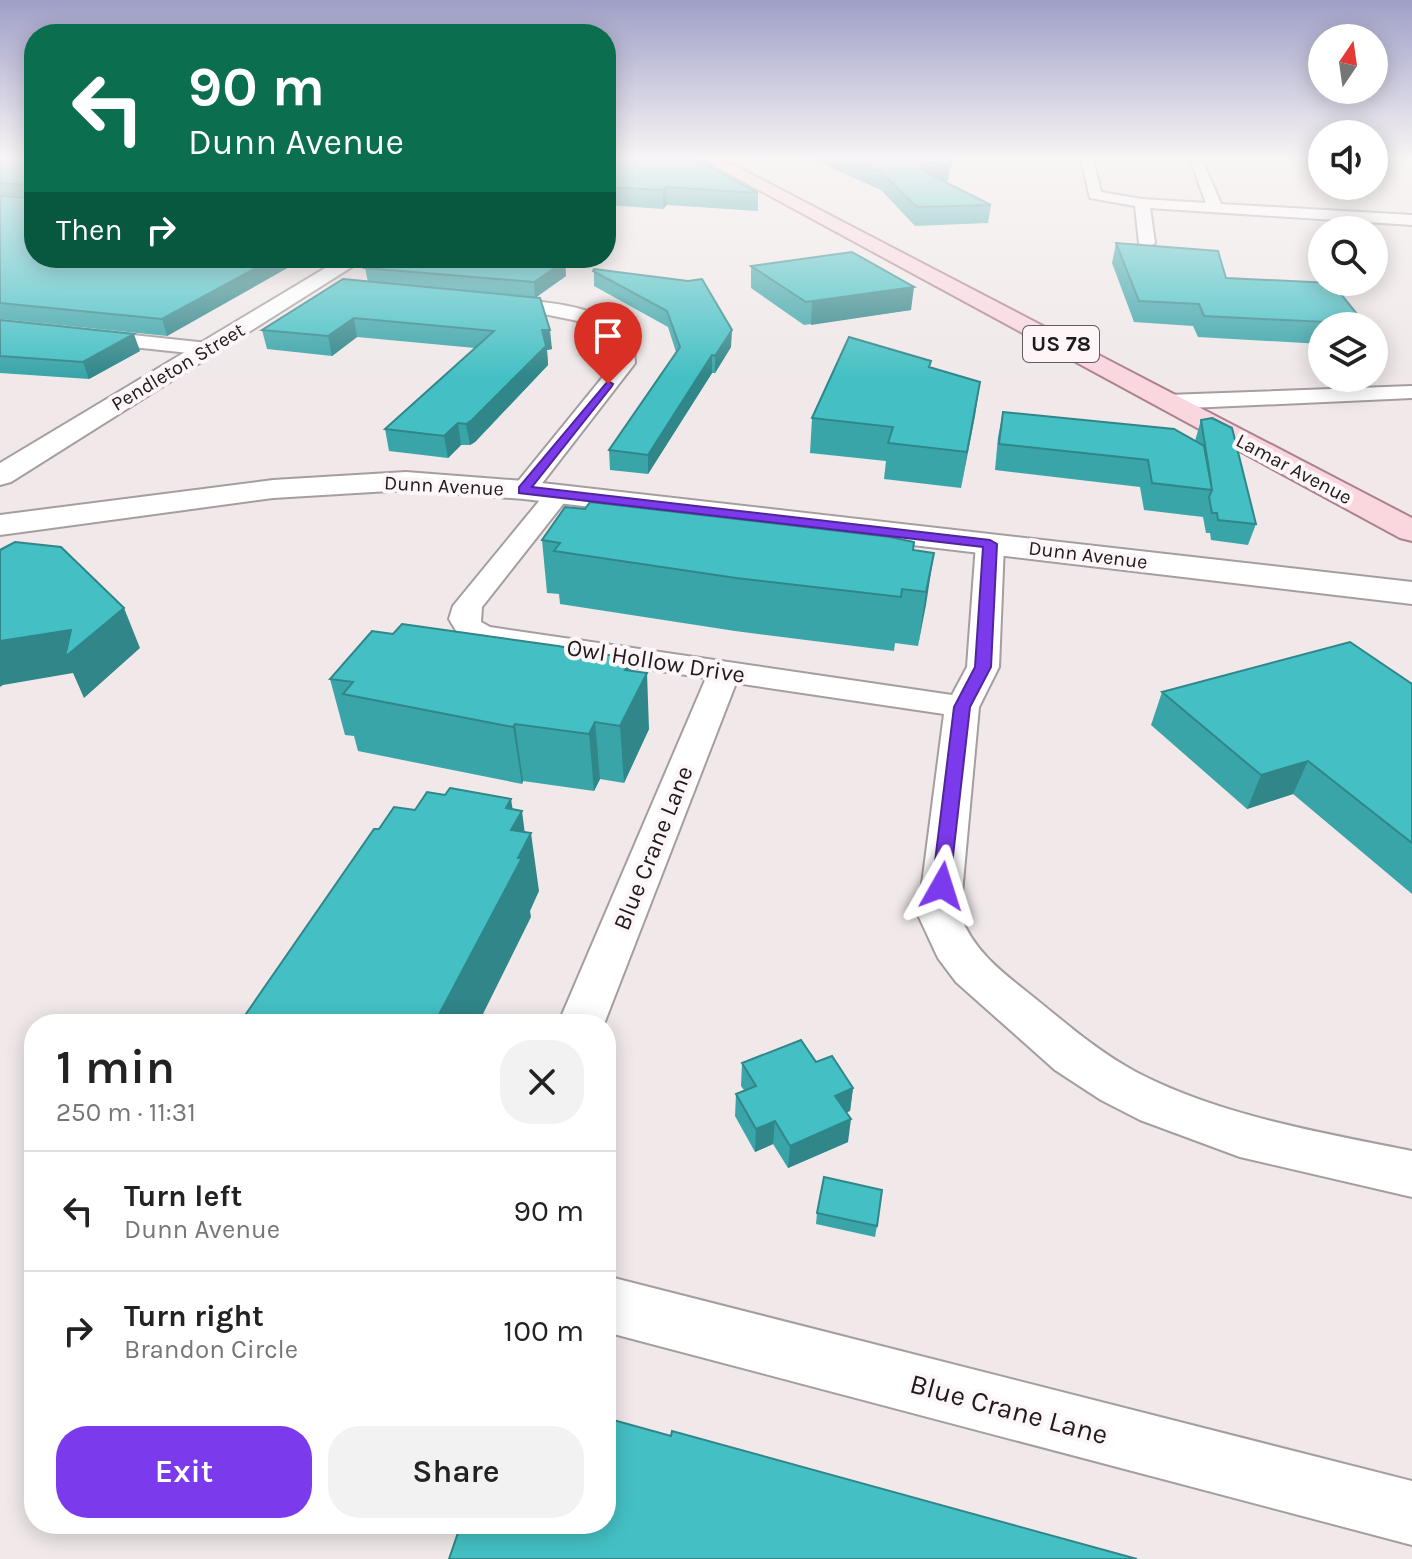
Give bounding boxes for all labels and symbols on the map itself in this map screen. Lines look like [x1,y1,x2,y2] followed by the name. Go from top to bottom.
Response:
[1308,24,1388,104] north arrow
[574,302,642,384] pin
[107,318,249,416] street label: Pendleton Street
[1023,326,1099,362] road number: US 78
[1232,429,1356,509] street label: Lamar Avenue
[383,471,505,501] street label: Dunn Avenue
[1027,536,1149,574] street label: Dunn Avenue
[565,633,747,689] street label: Owl Hollow Drive
[607,762,699,934] street label: Blue Crane Lane
[900,844,984,928] position arrow
[906,1367,1112,1451] street label: Blue Crane Lane

